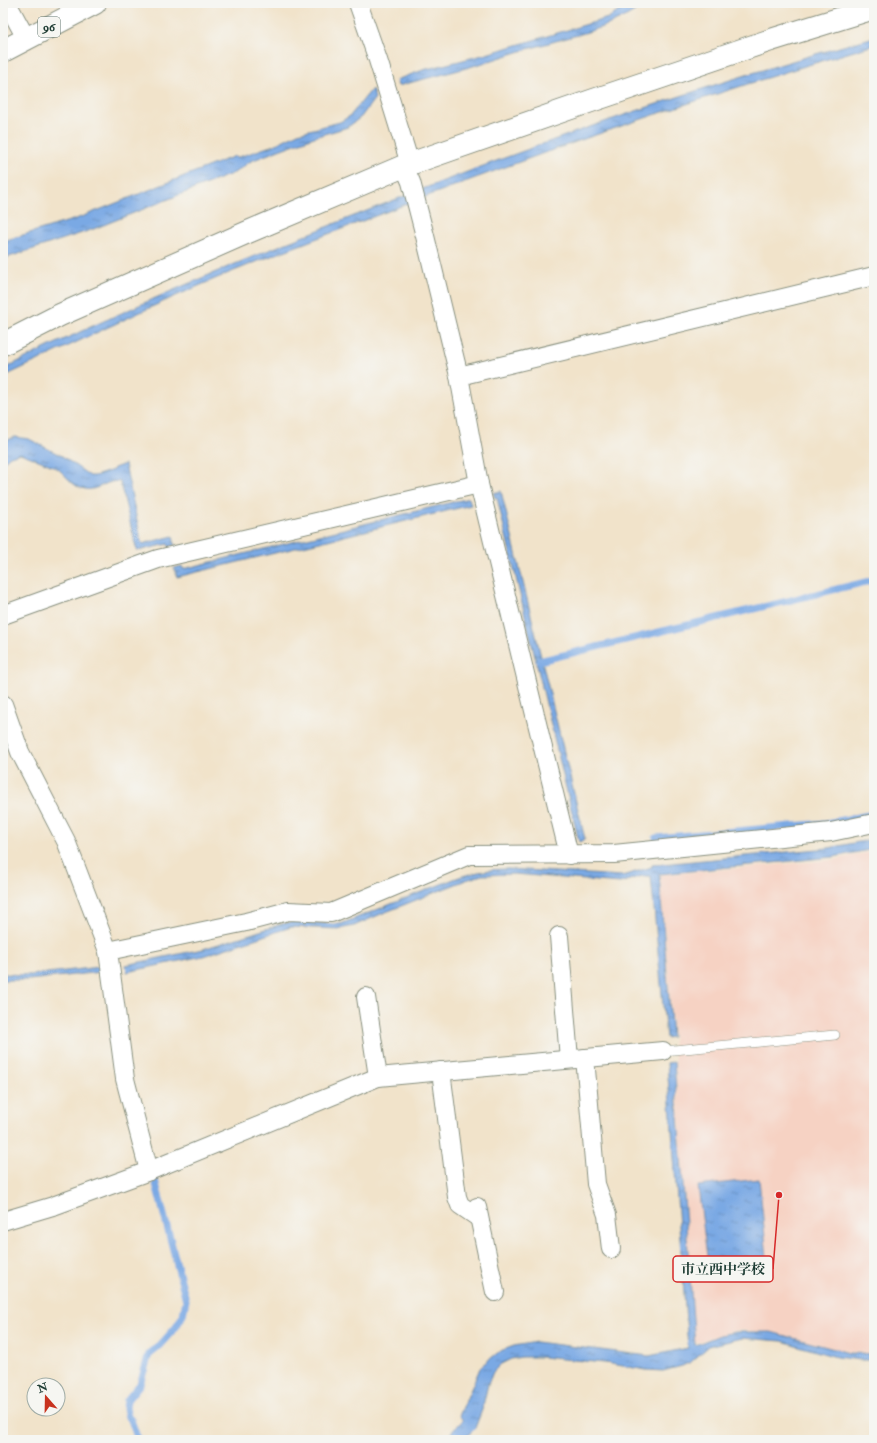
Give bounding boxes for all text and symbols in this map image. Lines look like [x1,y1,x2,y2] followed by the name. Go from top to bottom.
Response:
[38,17,60,37] road number: 96
[673,1256,773,1282] callout: 市立西中学校
[681,1261,765,1278] text: 市立西中学校
[26,1377,66,1417] north arrow
[35,1380,51,1396] text: N

